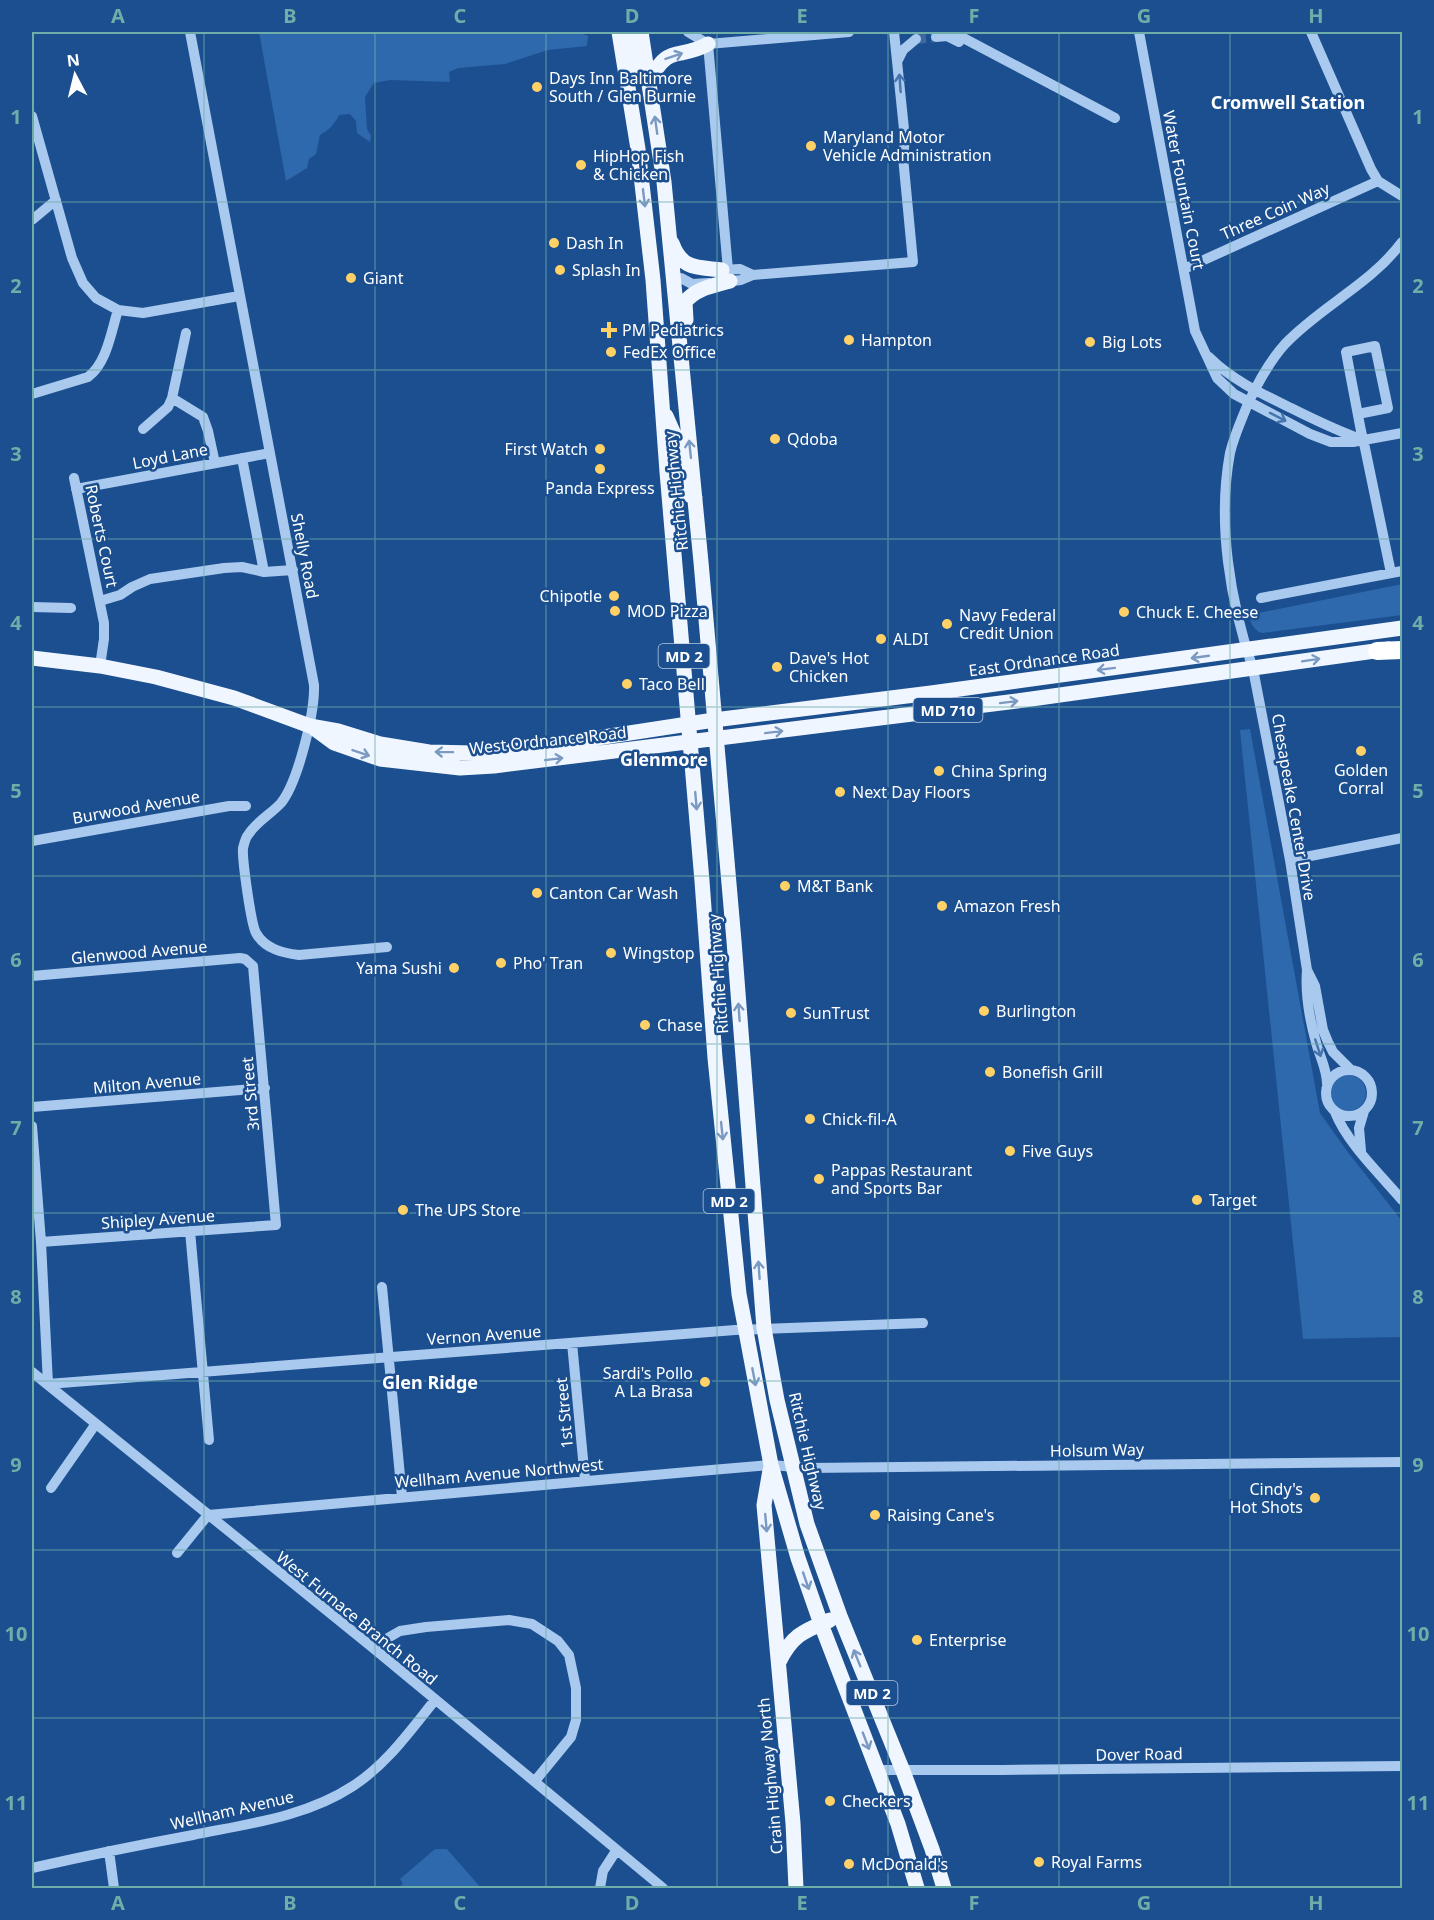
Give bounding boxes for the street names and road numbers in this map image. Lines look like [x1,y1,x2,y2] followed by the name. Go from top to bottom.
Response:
[1158,108,1210,272] street label: Water Fountain Court
[1217,177,1334,245] street label: Three Coin Way
[659,429,693,552] street label: Ritchie Highway
[131,438,209,474] street label: Loyd Lane
[80,482,124,590] street label: Roberts Court
[286,511,324,601] street label: Shelly Road
[967,639,1121,681] street label: East Ordnance Road
[658,644,710,668] road number: MD 2
[914,698,982,722] road number: MD 710
[1267,712,1321,902] street label: Chesapeake Center Drive
[468,721,628,759] street label: West Ordnance Road
[71,785,201,829] street label: Burwood Avenue
[703,912,733,1035] street label: Ritchie Highway
[70,935,208,969] street label: Glenwood Avenue
[236,1056,264,1132] street label: 3rd Street
[92,1067,202,1099] street label: Milton Avenue
[704,1189,754,1213] road number: MD 2
[100,1204,216,1234] street label: Shipley Avenue
[426,1320,542,1350] street label: Vernon Avenue
[550,1376,578,1450] street label: 1st Street
[784,1390,832,1513] street label: Ritchie Highway
[1050,1438,1145,1462] street label: Holsum Way
[394,1453,604,1493] street label: Wellham Avenue Northwest
[272,1546,442,1690] street label: West Furnace Branch Road
[846,1681,898,1705] road number: MD 2
[752,1697,788,1855] street label: Crain Highway North
[1095,1742,1183,1766] street label: Dover Road
[168,1785,296,1835] street label: Wellham Avenue

